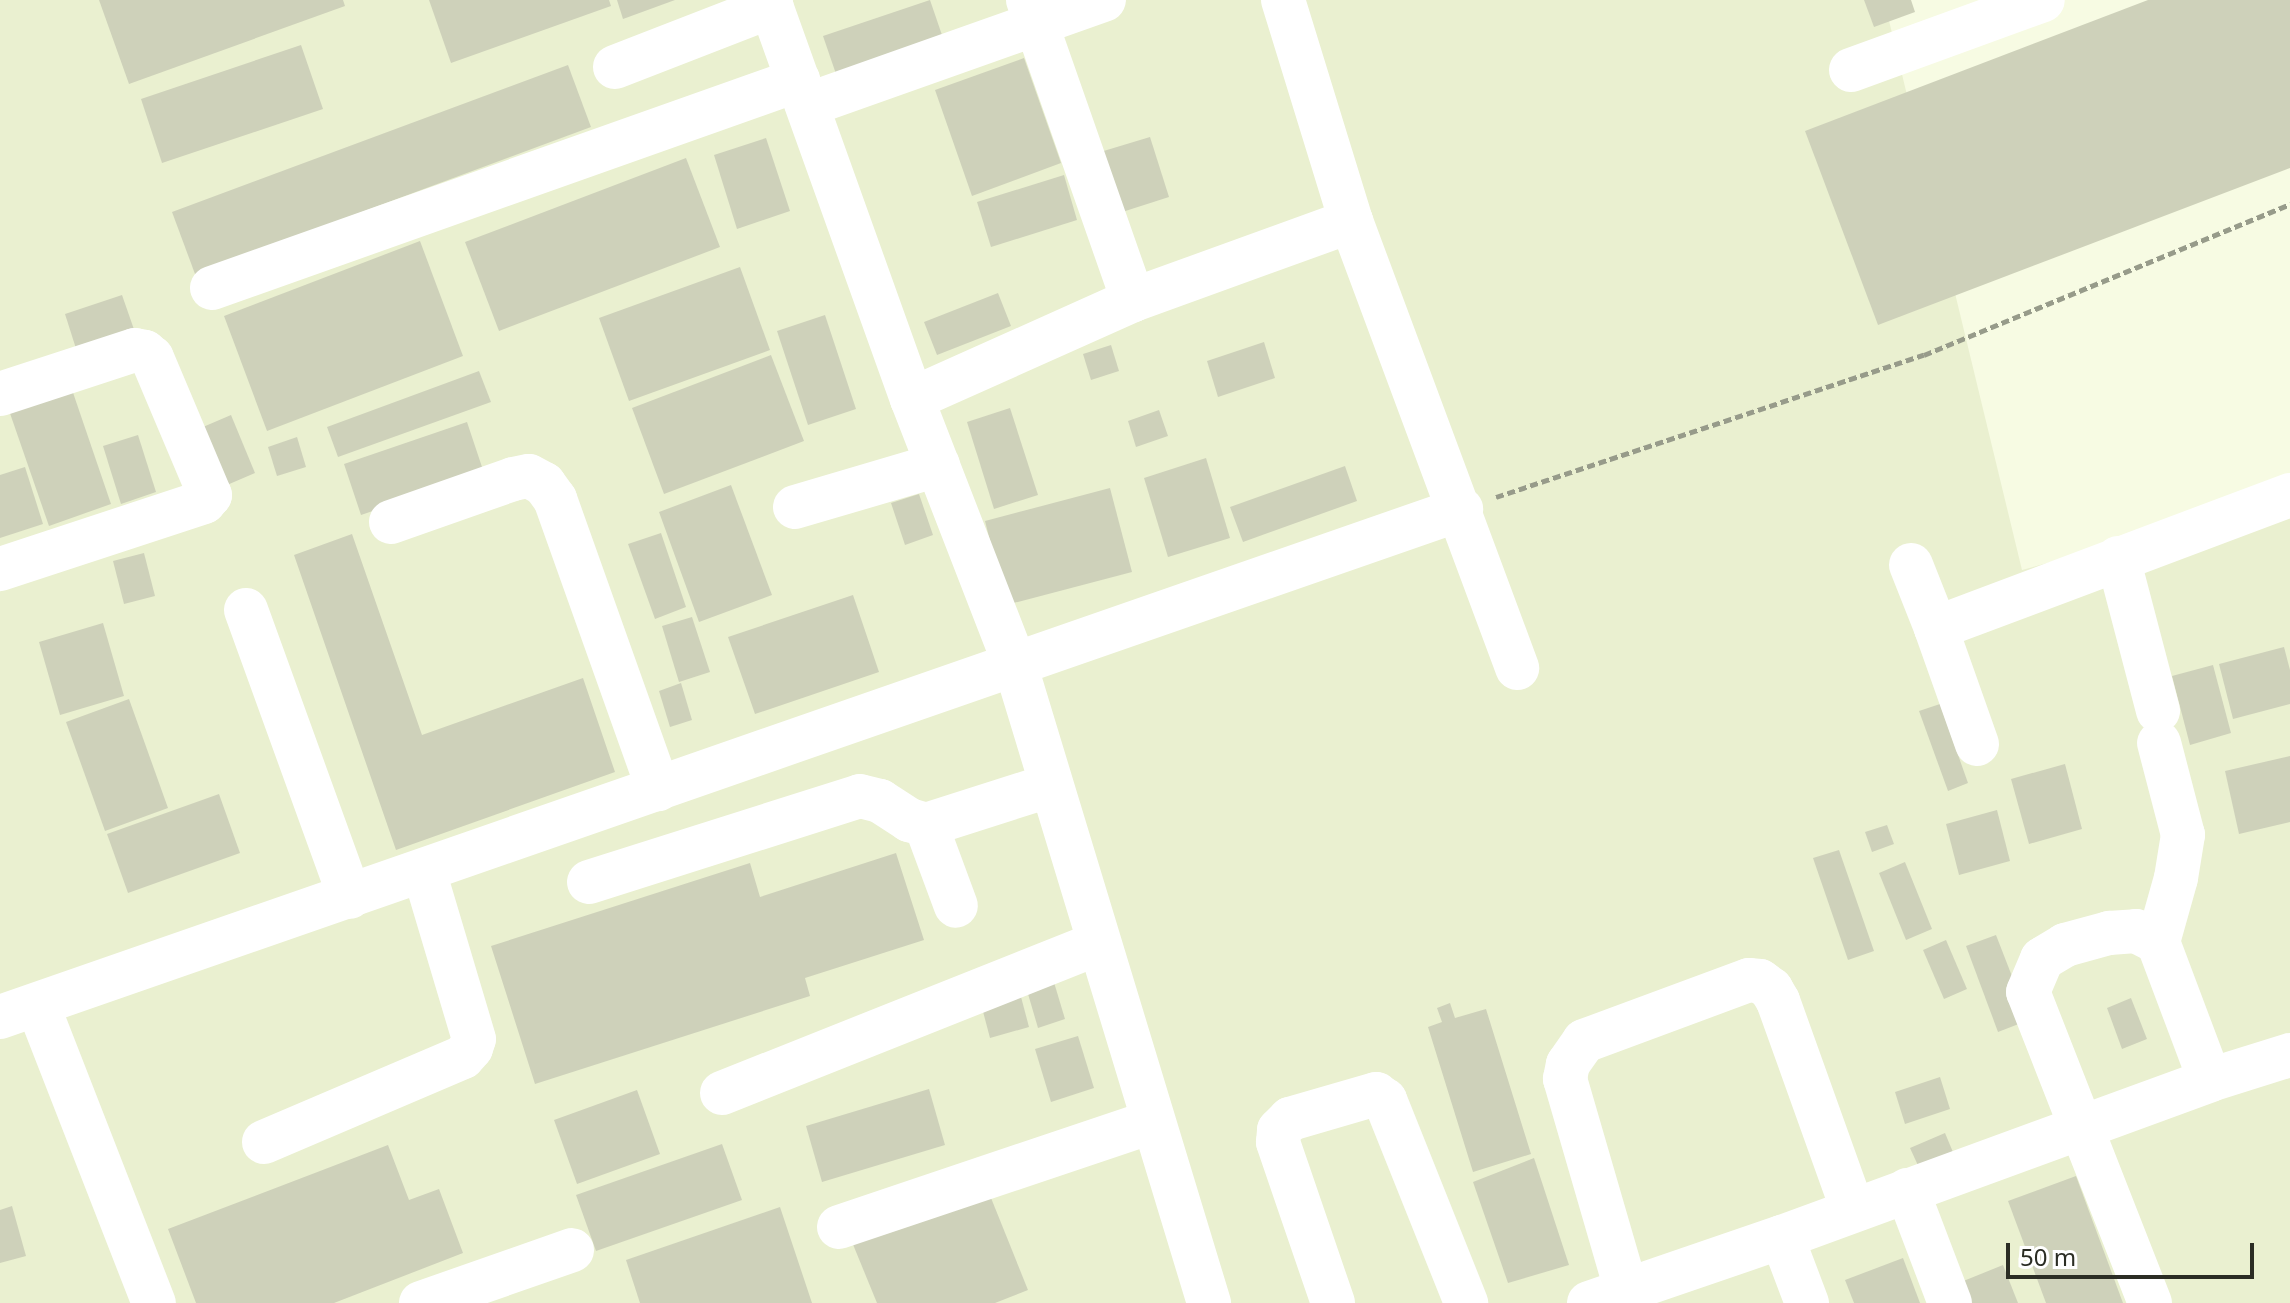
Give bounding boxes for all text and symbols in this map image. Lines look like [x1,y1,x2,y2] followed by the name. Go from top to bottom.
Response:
[2010,1227,2258,1277] scale bar
[2020,1240,2076,1273] text: 50 m

